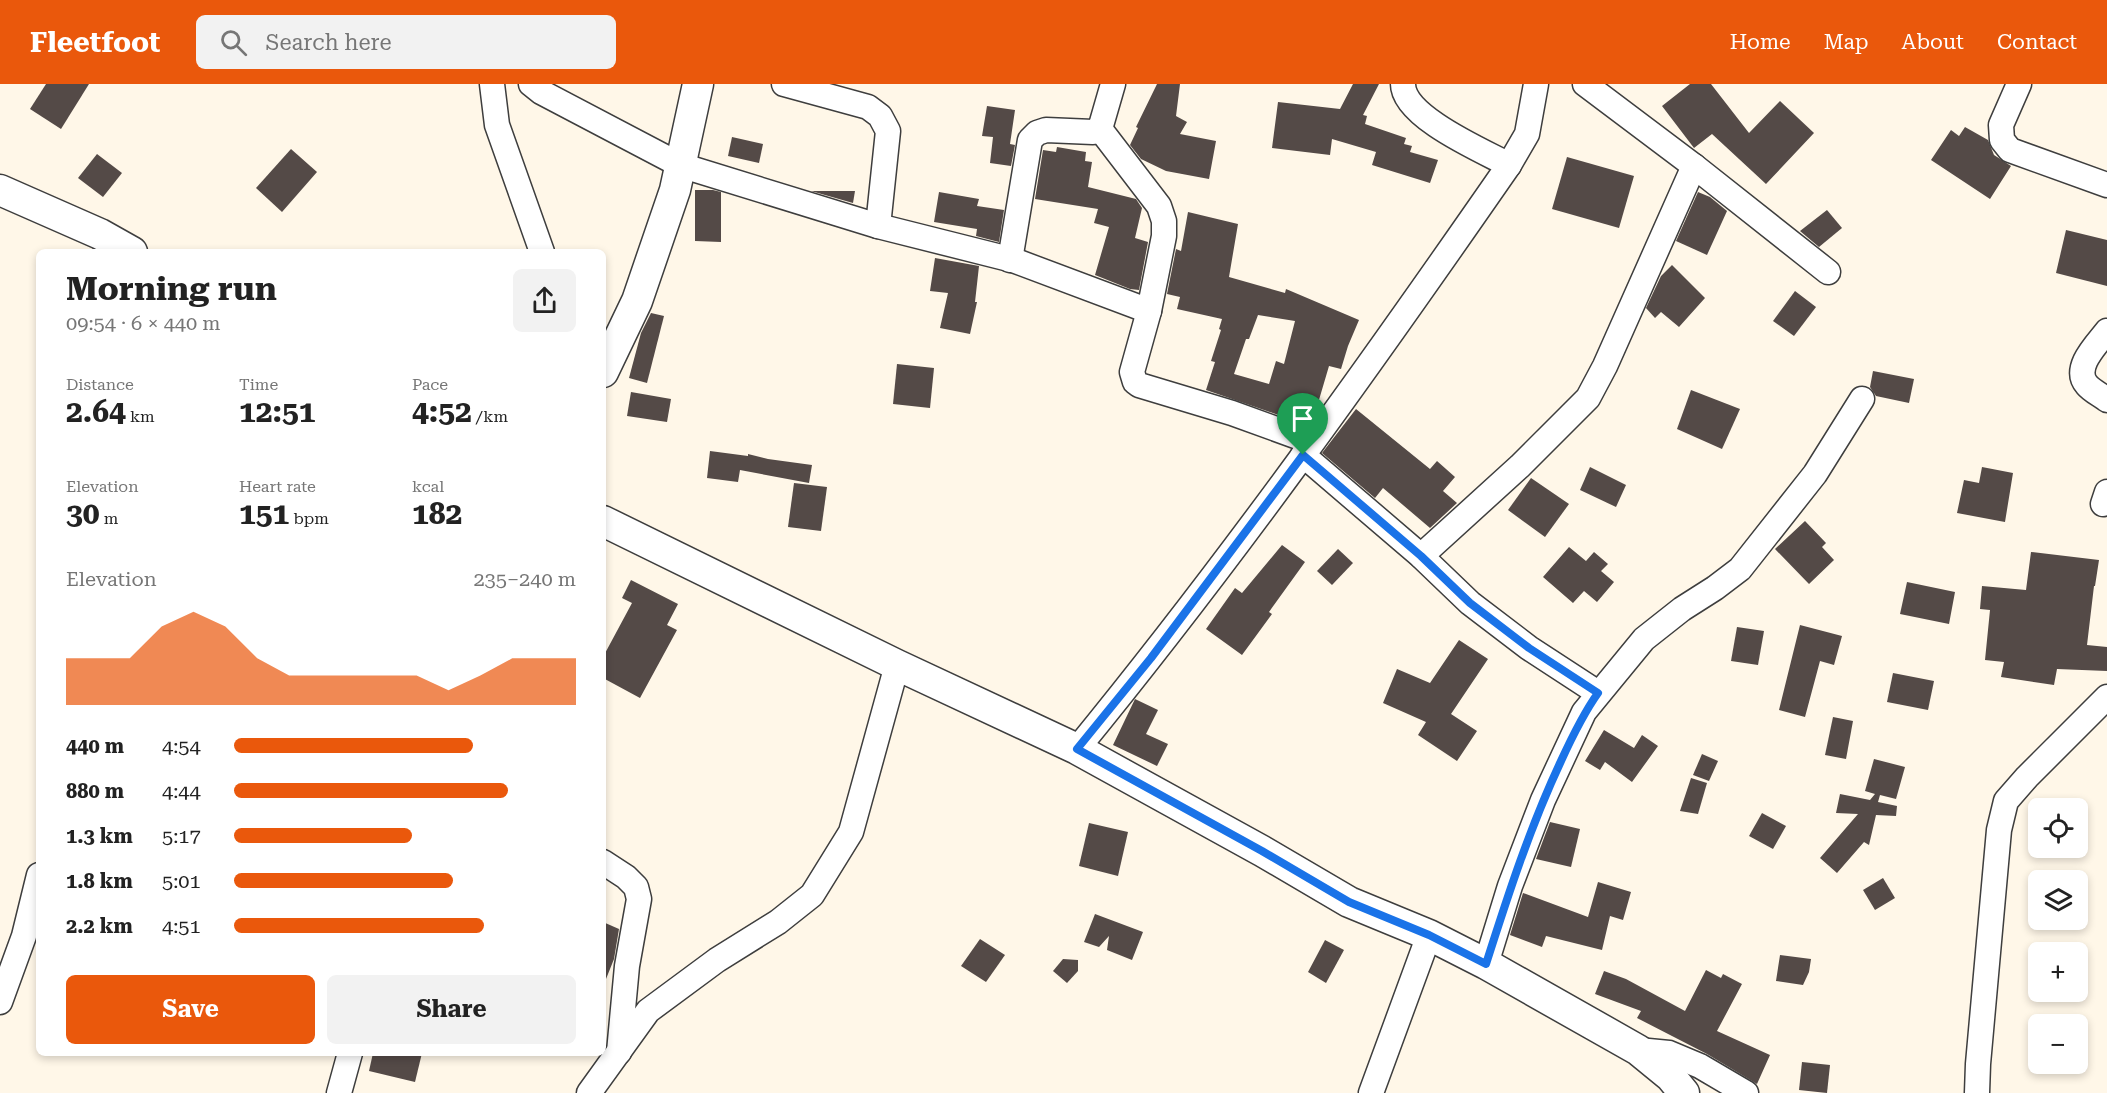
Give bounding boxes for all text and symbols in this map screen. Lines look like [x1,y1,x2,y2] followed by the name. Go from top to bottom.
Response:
[196,15,616,69] search box
[30,26,160,59] text: Fleetfoot
[217,26,250,59] icon: search
[265,30,391,55] text: Search here
[1730,30,1791,54] text: Home
[1824,30,1869,54] text: Map
[1902,30,1964,54] text: About
[1997,30,2077,54] text: Contact
[66,269,277,308] text: Morning run
[513,269,576,332] button: share
[66,311,221,335] text: 09:54 · 6 × 440 m
[66,375,134,394] text: Distance
[239,375,278,394] text: Time
[412,375,448,394] text: Pace
[1277,393,1328,455] pin
[66,394,126,429] text: 2.64
[239,394,316,429] text: 12:51
[412,394,472,429] text: 4:52
[1286,402,1319,435] icon: arrive
[126,407,155,426] text: km
[472,407,508,426] text: /km
[66,477,139,496] text: Elevation
[239,477,316,496] text: Heart rate
[412,477,444,496] text: kcal
[66,496,100,531] text: 30
[239,496,289,531] text: 151
[412,496,462,531] text: 182
[100,509,118,528] text: m
[289,509,329,528] text: bpm
[66,567,157,591] text: Elevation
[473,567,576,591] text: 235–240 m
[66,734,124,758] text: 440 m
[162,734,201,758] text: 4:54
[66,779,124,803] text: 880 m
[162,779,201,803] text: 4:44
[2028,798,2088,1074] map controls
[2028,798,2088,858] button: locate
[66,824,133,848] text: 1.3 km
[162,824,201,848] text: 5:17
[66,869,133,893] text: 1.8 km
[162,869,201,893] text: 5:01
[2028,870,2088,930] button: layers
[66,914,133,938] text: 2.2 km
[162,914,201,938] text: 4:51
[2028,942,2088,1002] button: +
[66,975,315,1044] button: Save
[327,975,576,1044] button: Share
[2028,1014,2088,1074] button: −

